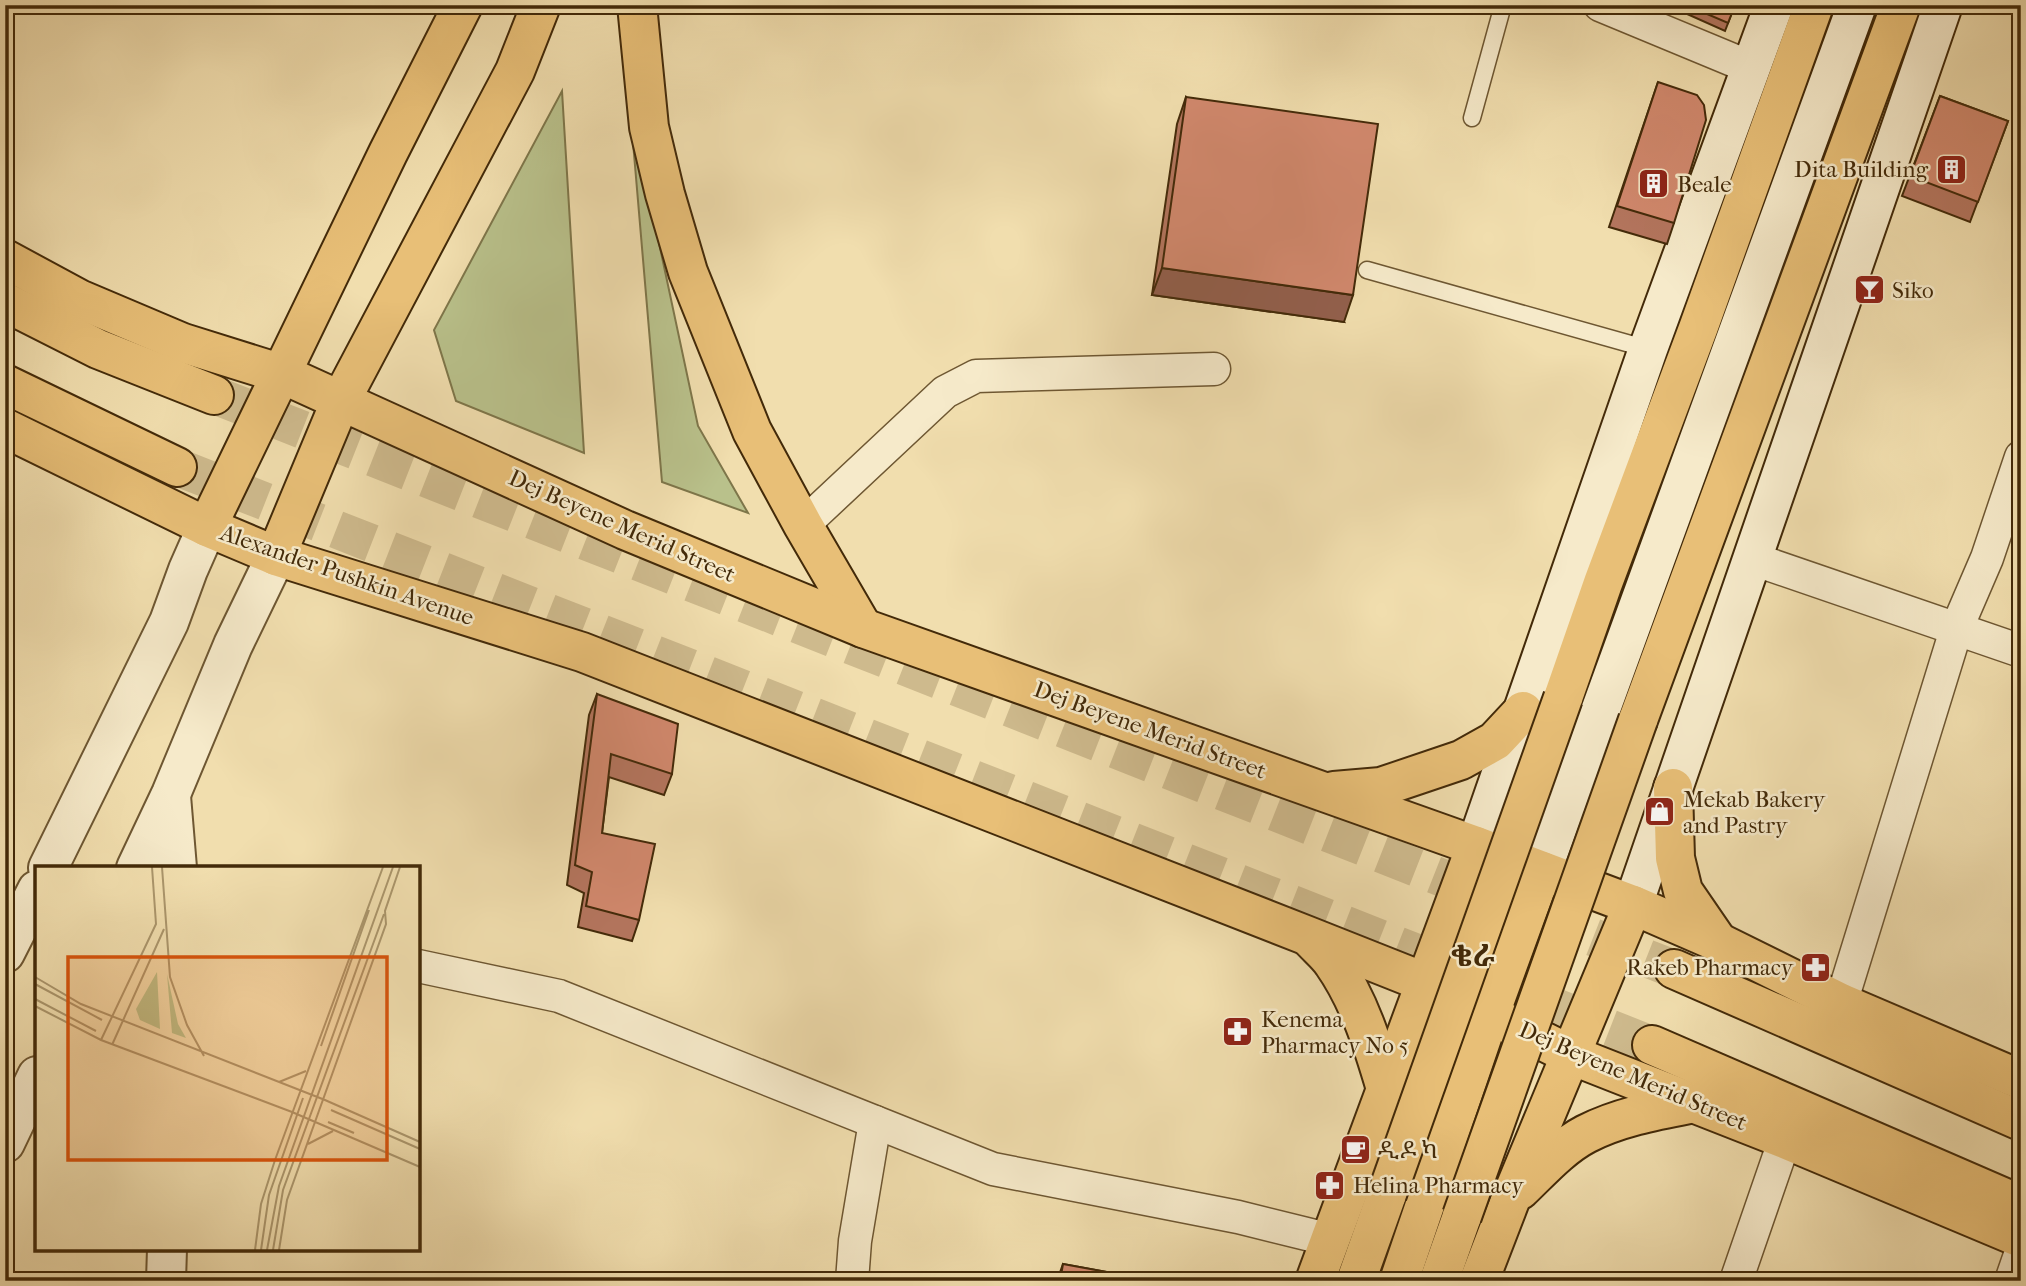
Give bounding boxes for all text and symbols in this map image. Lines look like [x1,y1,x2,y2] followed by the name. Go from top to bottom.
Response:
[1934,152,1968,186] building icon: Dita Building
[1794,156,1929,183] place label: Dita Building
[1637,167,1671,201] building icon: Beale
[1677,171,1732,198] place label: Beale
[1852,273,1886,307] bar icon: Siko
[1892,277,1934,304] place label: Siko
[505,464,739,588] street label: Dej Beyene Merid Street
[216,519,477,631] street label: Alexander Pushkin Avenue
[1030,675,1270,785] street label: Dej Beyene Merid Street
[1683,786,1826,839] place label: Mekab Bakery and Pastry
[1643,795,1677,829] shop icon: Mekab Bakery and Pastry
[35,866,420,1251] inset map
[1451,939,1495,974] district label: ቄራ
[1799,950,1833,984] pharmacy icon: Rakeb Pharmacy
[1626,954,1794,981] place label: Rakeb Pharmacy
[1261,1006,1409,1059] place label: Kenema Pharmacy No 5
[1221,1015,1255,1049] pharmacy icon: Kenema Pharmacy No 5
[1515,1016,1751,1136] street label: Dej Beyene Merid Street
[1338,1133,1372,1167] cafe icon: ዲዶ ካ
[1378,1137,1438,1164] place label: ዲዶ ካ
[1313,1168,1347,1202] pharmacy icon: Helina Pharmacy
[1353,1172,1524,1199] place label: Helina Pharmacy

